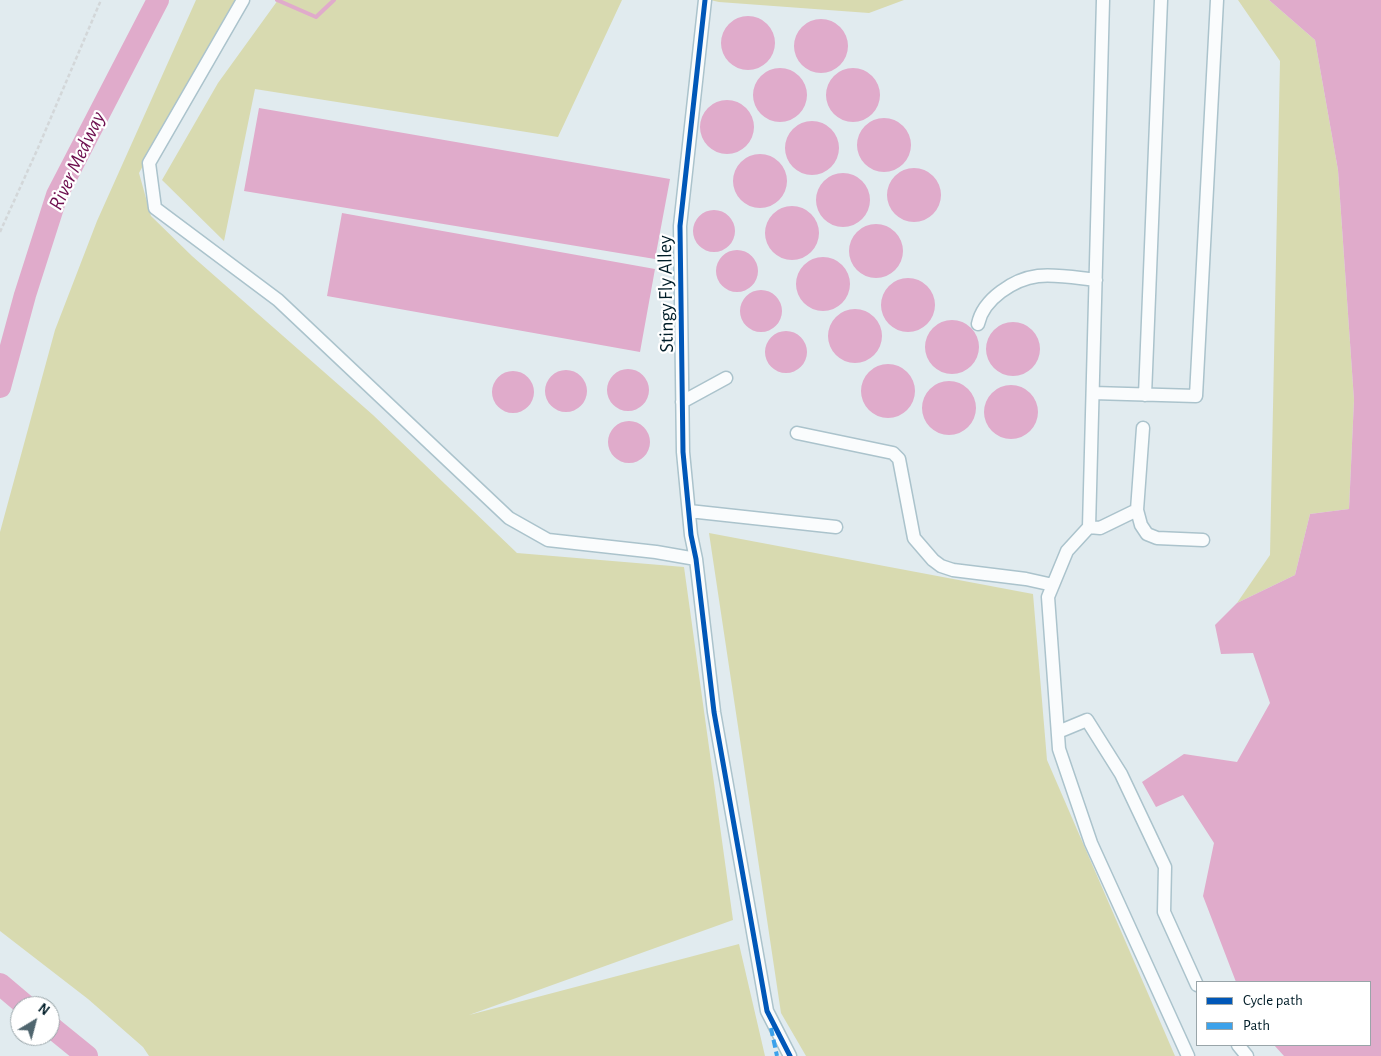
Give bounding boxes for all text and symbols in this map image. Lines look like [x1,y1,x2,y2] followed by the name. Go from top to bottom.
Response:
[43,108,111,214] water label: River Medway
[653,235,679,353] street label: Stingy Fly Alley
[1196,981,1371,1046] legend
[1243,993,1303,1008] text: Cycle path
[10,996,60,1046] north arrow
[35,1001,52,1018] text: N
[1243,1018,1270,1033] text: Path

